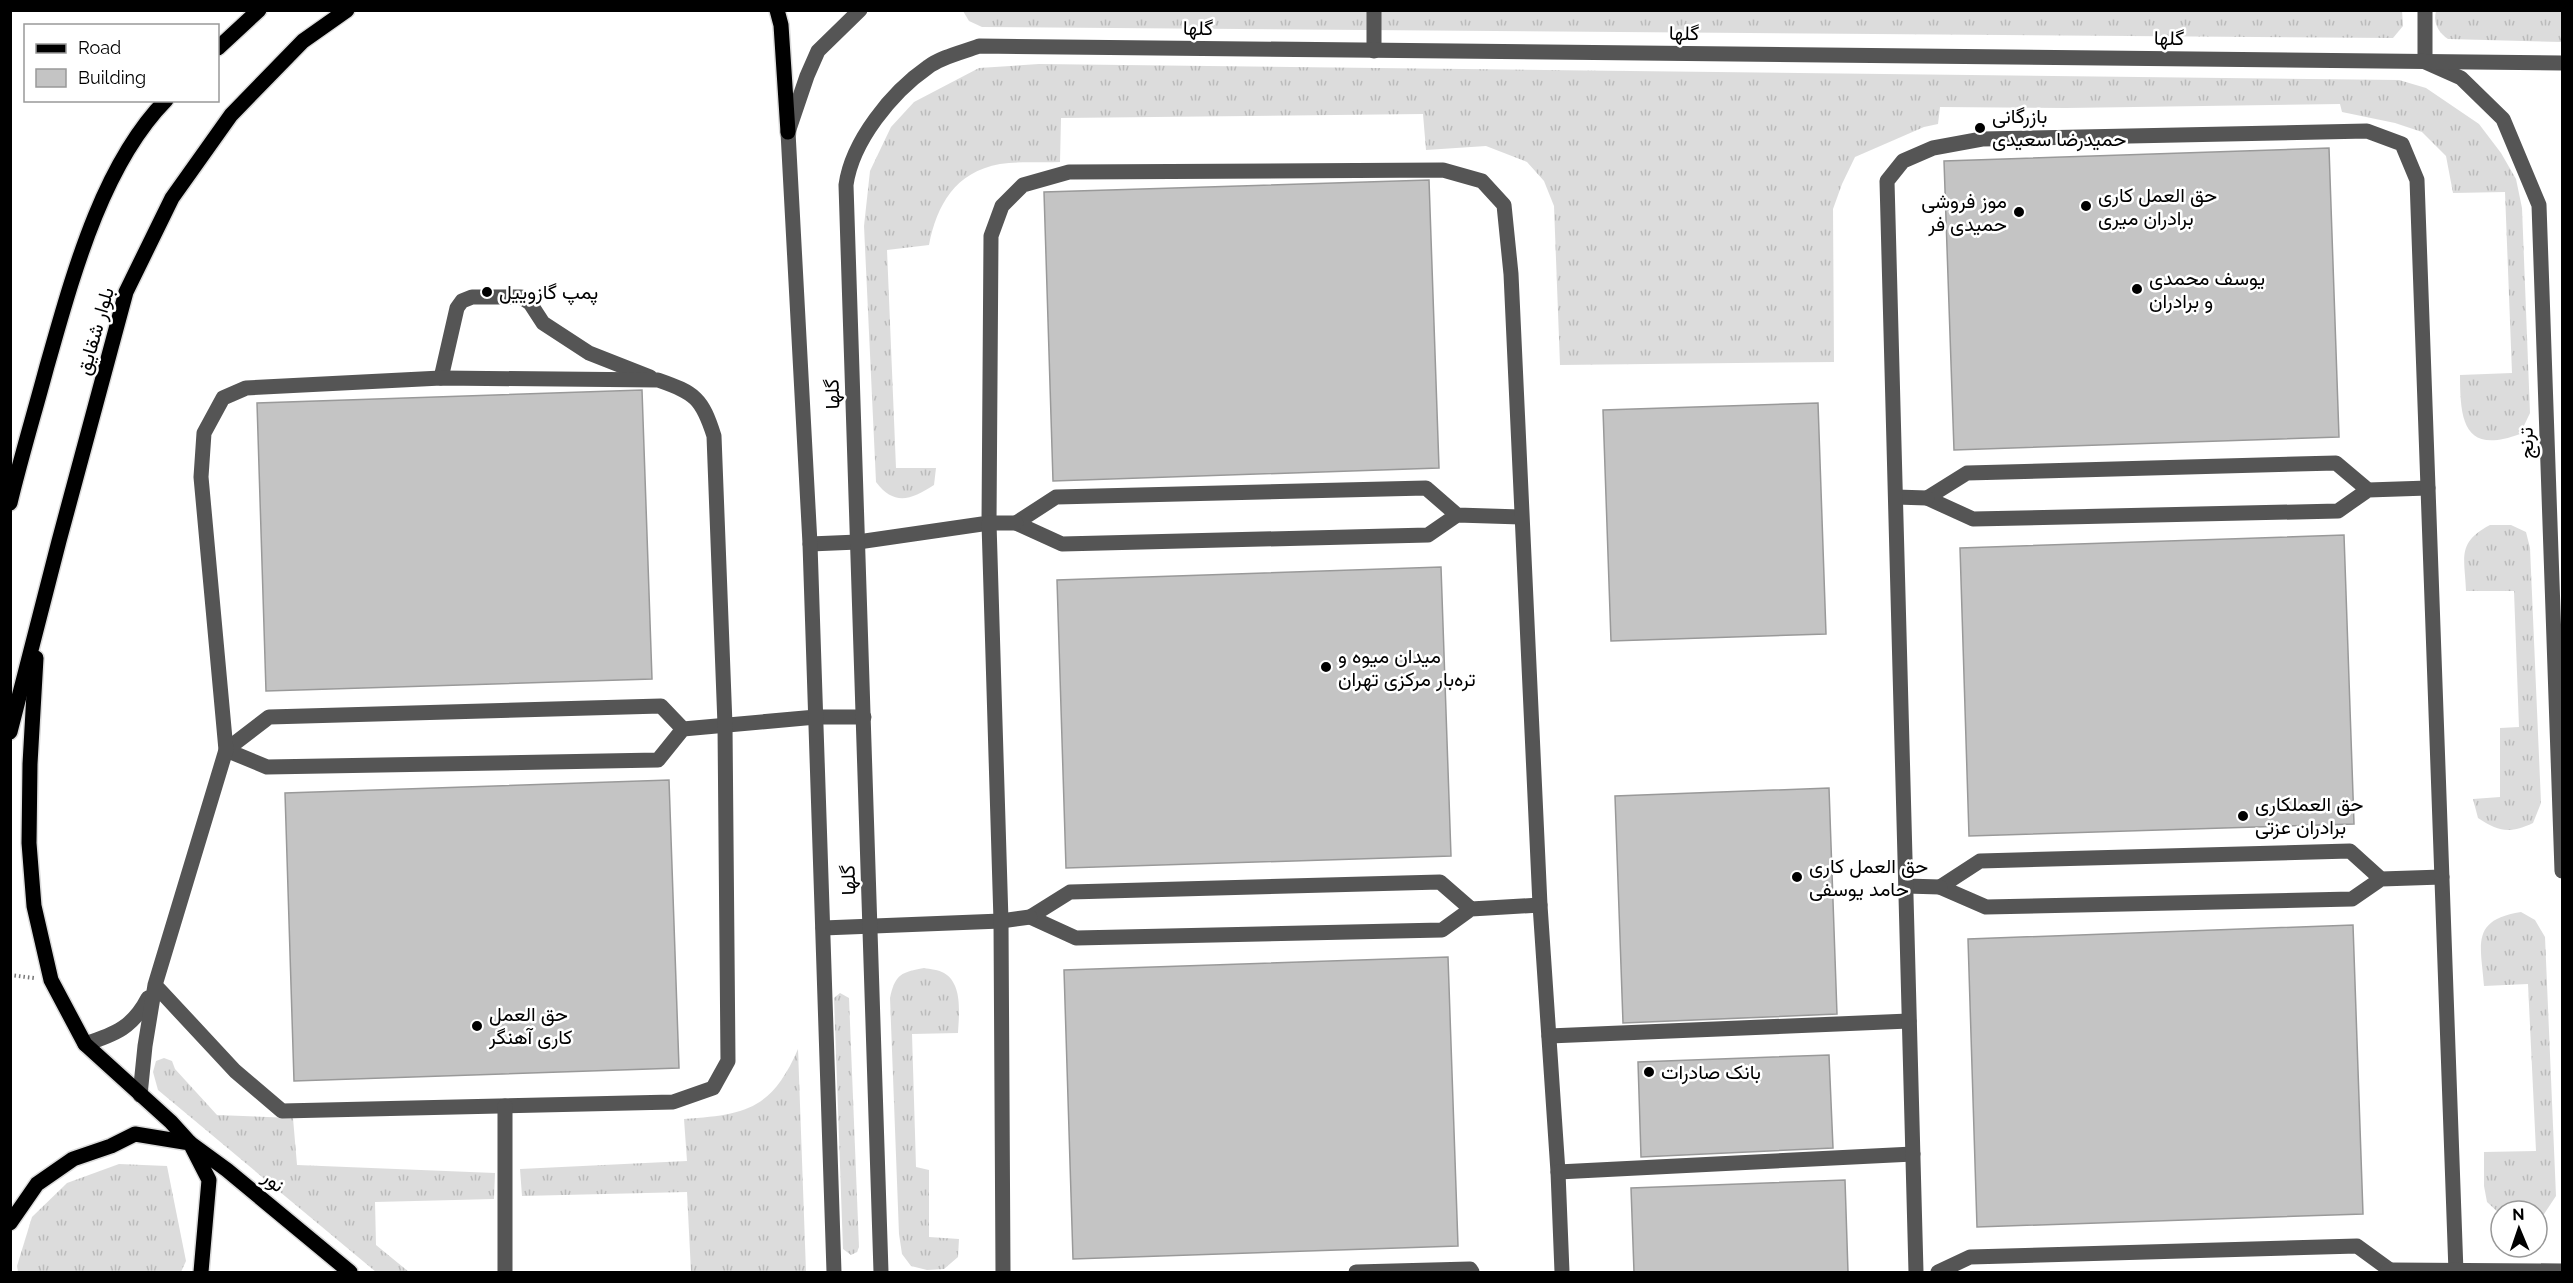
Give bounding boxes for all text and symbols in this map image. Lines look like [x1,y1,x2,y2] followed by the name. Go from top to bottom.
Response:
[1183,16,1214,41] street label: گلها
[1669,21,1700,46] street label: گلها
[24,24,219,102] legend
[2154,26,2185,51] street label: گلها
[78,37,121,58] text: Road
[78,67,146,88] text: Building
[1992,104,2126,152] place label: بازرگانی حمیدرضا سعیدی
[1973,121,1987,135] marker: بازرگانی حمیدرضا سعیدی
[2098,183,2217,231] place label: حق العمل کاری برادران میری
[1921,189,2007,237] place label: موز فروشی حمیدی فر
[2079,199,2093,213] marker: حق العمل کاری برادران میری
[2012,205,2026,219] marker: موز فروشی حمیدی فر
[2149,266,2265,314] place label: یوسف محمدی و برادران
[499,280,598,306] place label: پمپ گازوییل
[2130,282,2144,296] marker: یوسف محمدی و برادران
[71,284,120,378] street label: بلوار شقایق
[480,285,494,299] marker: پمپ گازوییل
[819,378,846,410] street label: گلها
[2513,427,2541,459] street label: ترنج
[1338,644,1476,692] place label: میدان میوه و تره‌بار مرکزی تهران
[1319,660,1333,674] marker: میدان میوه و تره‌بار مرکزی تهران
[2255,792,2363,840] place label: حق العملکاری برادران عزتی
[2236,809,2250,823] marker: حق العملکاری برادران عزتی
[1809,854,1928,902] place label: حق العمل کاری حامد یوسفی
[835,864,862,896] street label: گلها
[1790,870,1804,884] marker: حق العمل کاری حامد یوسفی
[488,1002,573,1050] place label: حق العمل کاری آهنگر
[470,1019,484,1033] marker: حق العمل کاری آهنگر
[1661,1060,1761,1085] place label: بانک صادرات
[1642,1065,1656,1079] marker: بانک صادرات
[257,1164,290,1198] street label: نور
[2489,1199,2549,1259] north arrow
[2512,1205,2525,1224] text: N

